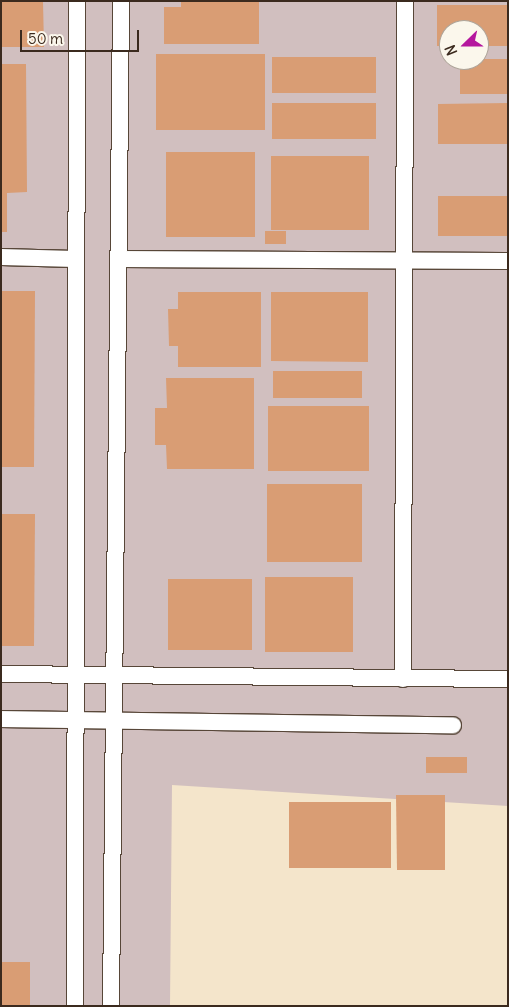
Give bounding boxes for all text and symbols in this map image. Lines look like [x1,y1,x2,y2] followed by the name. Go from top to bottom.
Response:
[22,20,141,52] scale bar
[439,20,489,70] north arrow
[28,29,63,48] text: 50 m
[441,42,461,58] text: N

